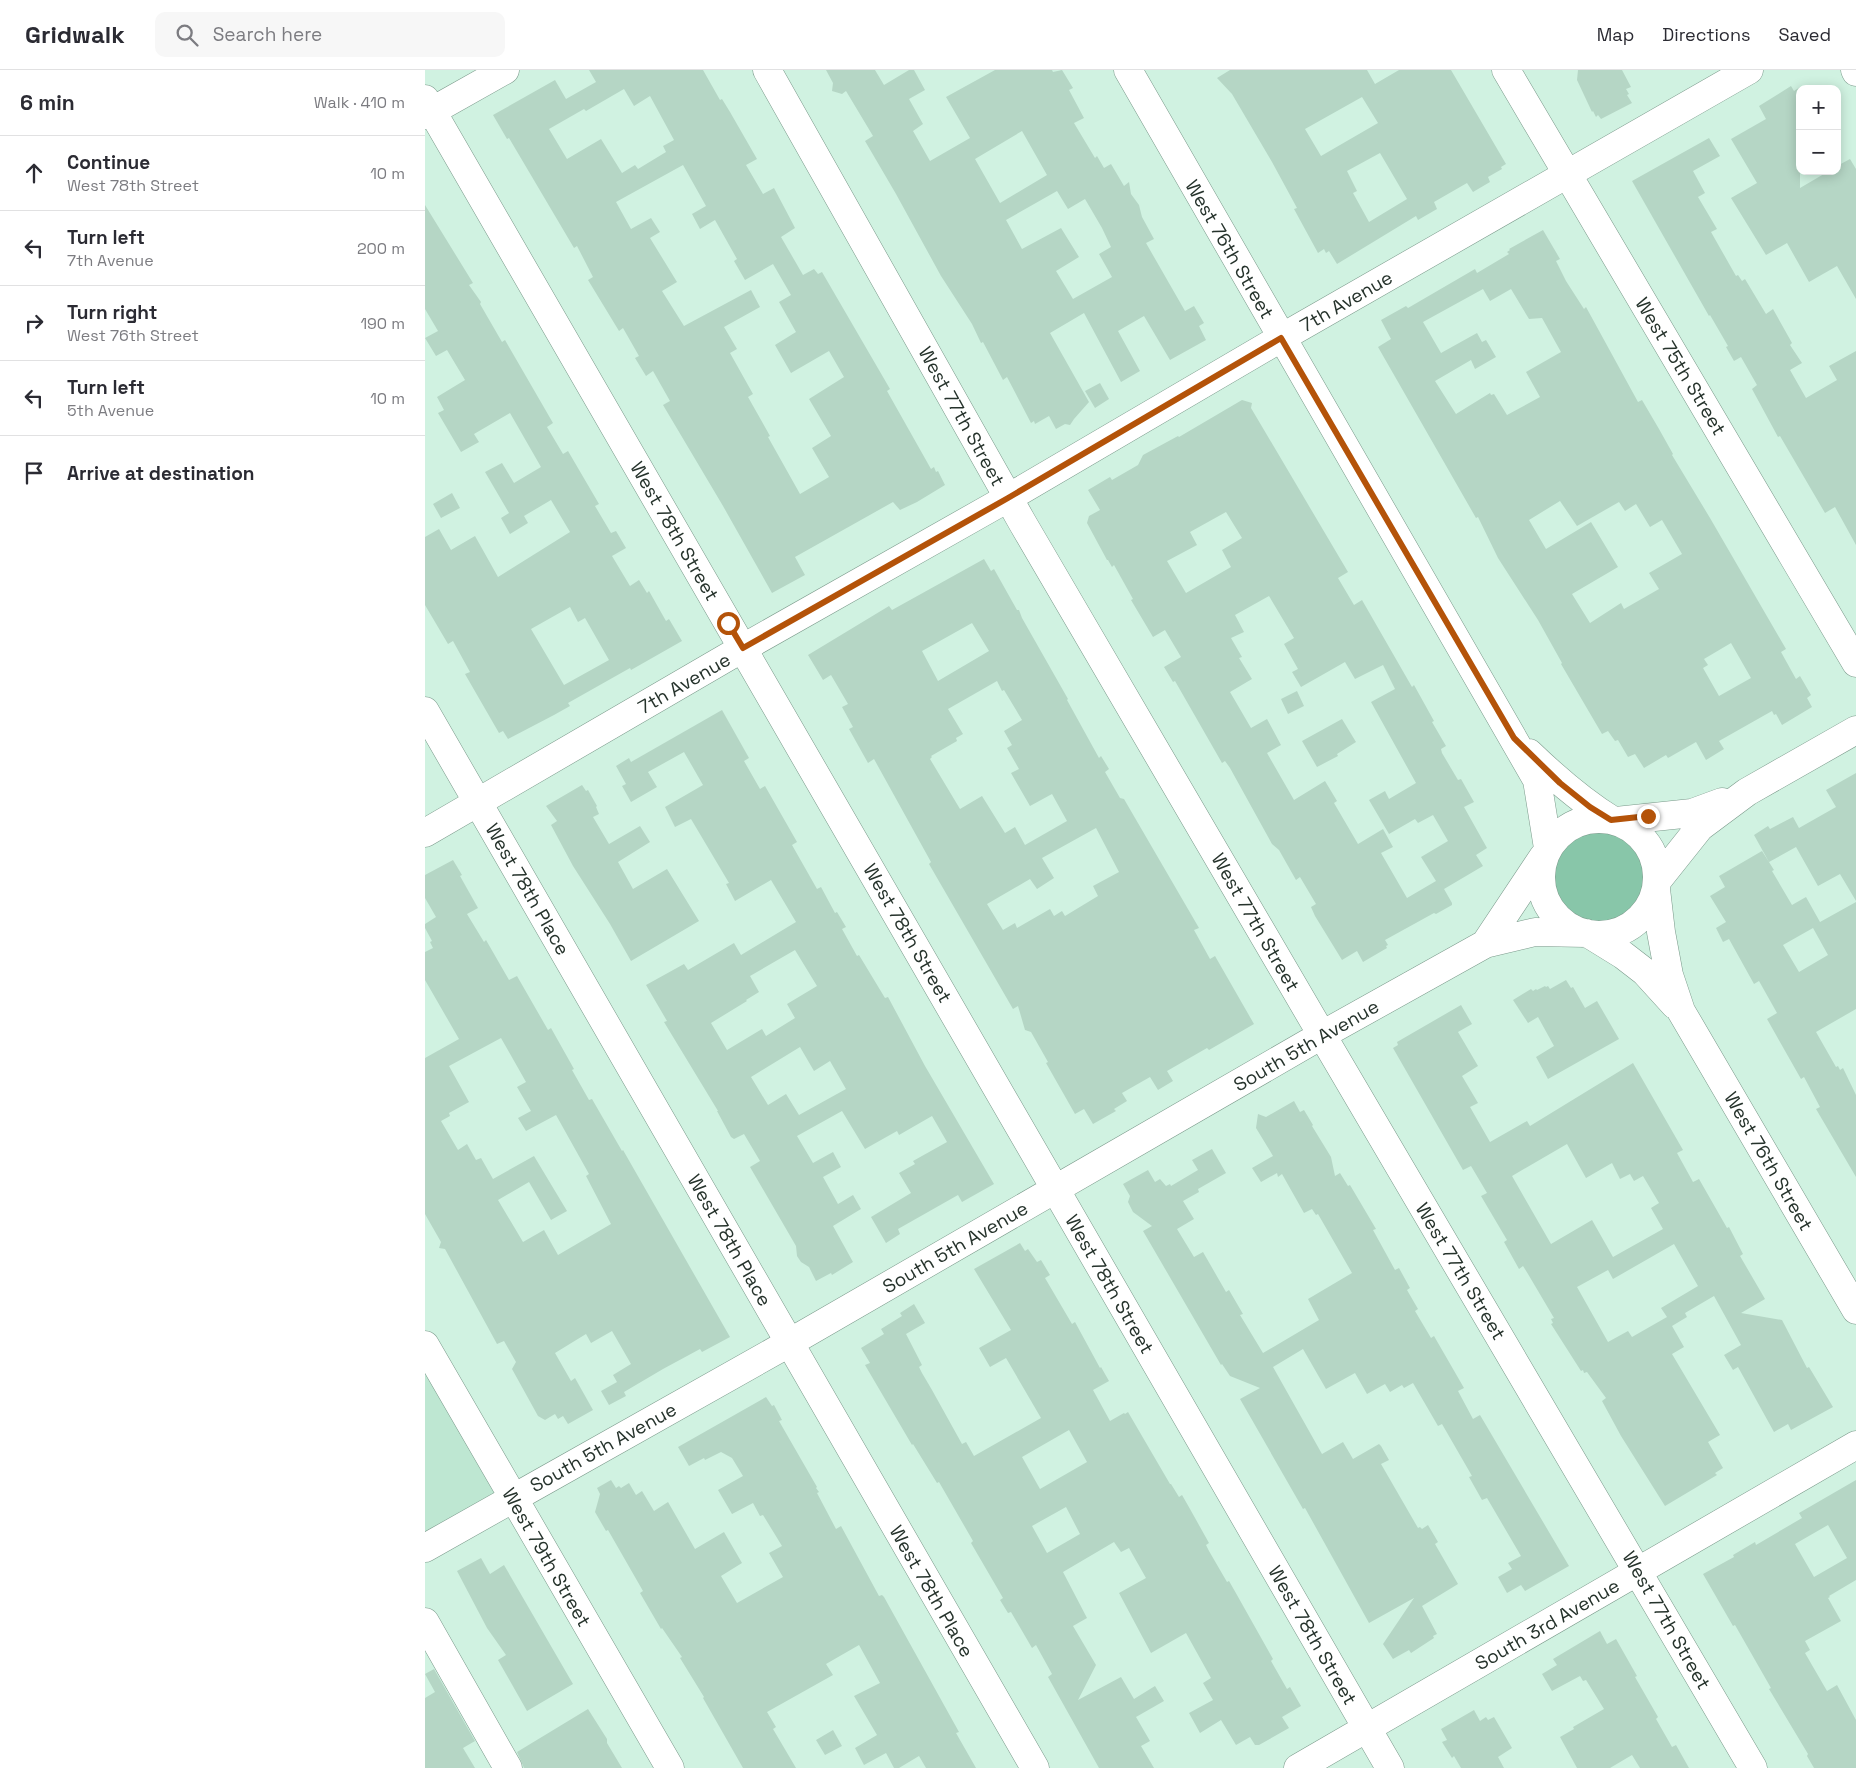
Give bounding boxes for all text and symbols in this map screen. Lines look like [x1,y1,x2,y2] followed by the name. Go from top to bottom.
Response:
[155,12,505,57] search box
[25,19,125,50] text: Gridwalk
[173,21,201,49] icon: search
[213,22,322,47] text: Search here
[1597,23,1634,46] text: Map
[1662,23,1751,46] text: Directions
[1779,23,1831,46] text: Saved
[1796,85,1841,175] map controls
[1796,85,1841,130] button: +
[20,89,75,116] text: 6 min
[314,92,405,113] text: Walk · 410 m
[1796,130,1841,175] button: −
[67,150,150,175] text: Continue
[20,159,48,187] icon: ahead
[370,163,405,184] text: 10 m
[67,175,199,196] text: West 78th Street
[1180,175,1280,323] street label: West 76th Street
[67,225,145,250] text: Turn left
[20,234,48,262] icon: left
[357,238,405,259] text: 200 m
[67,250,154,271] text: 7th Avenue
[1295,265,1397,338] street label: 7th Avenue
[1630,293,1732,440] street label: West 75th Street
[67,300,157,325] text: Turn right
[20,309,48,337] icon: right
[360,313,405,334] text: 190 m
[67,325,199,346] text: West 76th Street
[913,342,1010,490] street label: West 77th Street
[67,375,145,400] text: Turn left
[20,384,48,412] icon: left
[370,388,405,409] text: 10 m
[67,400,154,421] text: 5th Avenue
[625,457,725,605] street label: West 78th Street
[20,459,48,487] icon: arrive
[67,461,255,486] text: Arrive at destination
[717,612,740,635] route start
[633,647,735,720] street label: 7th Avenue
[1637,805,1660,828] route end
[480,819,575,960] street label: West 78th Place
[1206,849,1305,996] street label: West 77th Street
[858,859,958,1007] street label: West 78th Street
[1229,994,1383,1097] street label: South 5th Avenue
[1719,1087,1819,1235] street label: West 76th Street
[682,1170,777,1311] street label: West 78th Place
[878,1196,1032,1299] street label: South 5th Avenue
[1410,1198,1511,1344] street label: West 77th Street
[1060,1210,1160,1358] street label: West 78th Street
[526,1397,681,1498] street label: South 5th Avenue
[497,1483,597,1631] street label: West 79th Street
[884,1521,979,1662] street label: West 78th Place
[1617,1547,1716,1694] street label: West 77th Street
[1263,1561,1363,1709] street label: West 78th Street
[1471,1573,1624,1676] street label: South 3rd Avenue

